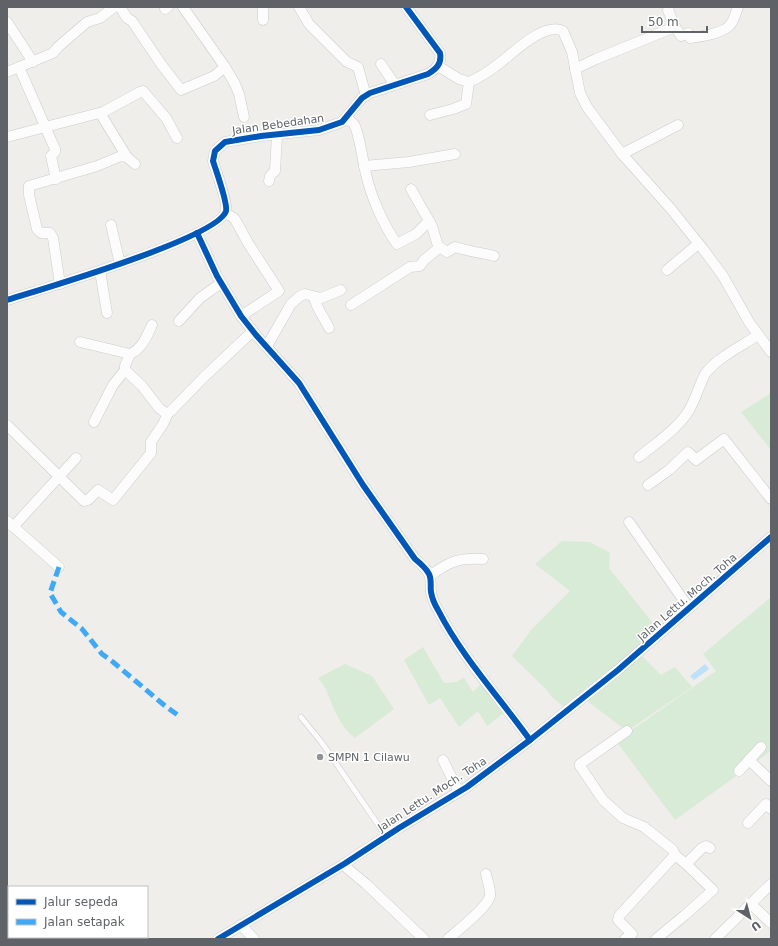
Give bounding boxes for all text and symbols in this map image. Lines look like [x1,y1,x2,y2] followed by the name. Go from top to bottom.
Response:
[642,8,707,34] scale bar
[648,15,679,29] text: 50 m
[230,112,325,138] street label: Jalan Bebedahan
[634,551,740,645] street label: Jalan Lettu. Moch. Toha
[328,751,410,764] place label: SMPN 1 Cilawu
[315,752,325,762] marker: SMPN 1 Cilawu
[375,754,489,835] street label: Jalan Lettu. Moch. Toha
[8,886,148,938] legend
[43,895,118,909] text: Jalur sepeda
[730,898,770,938] north arrow
[43,915,125,929] text: Jalan setapak
[748,918,763,934] text: U

